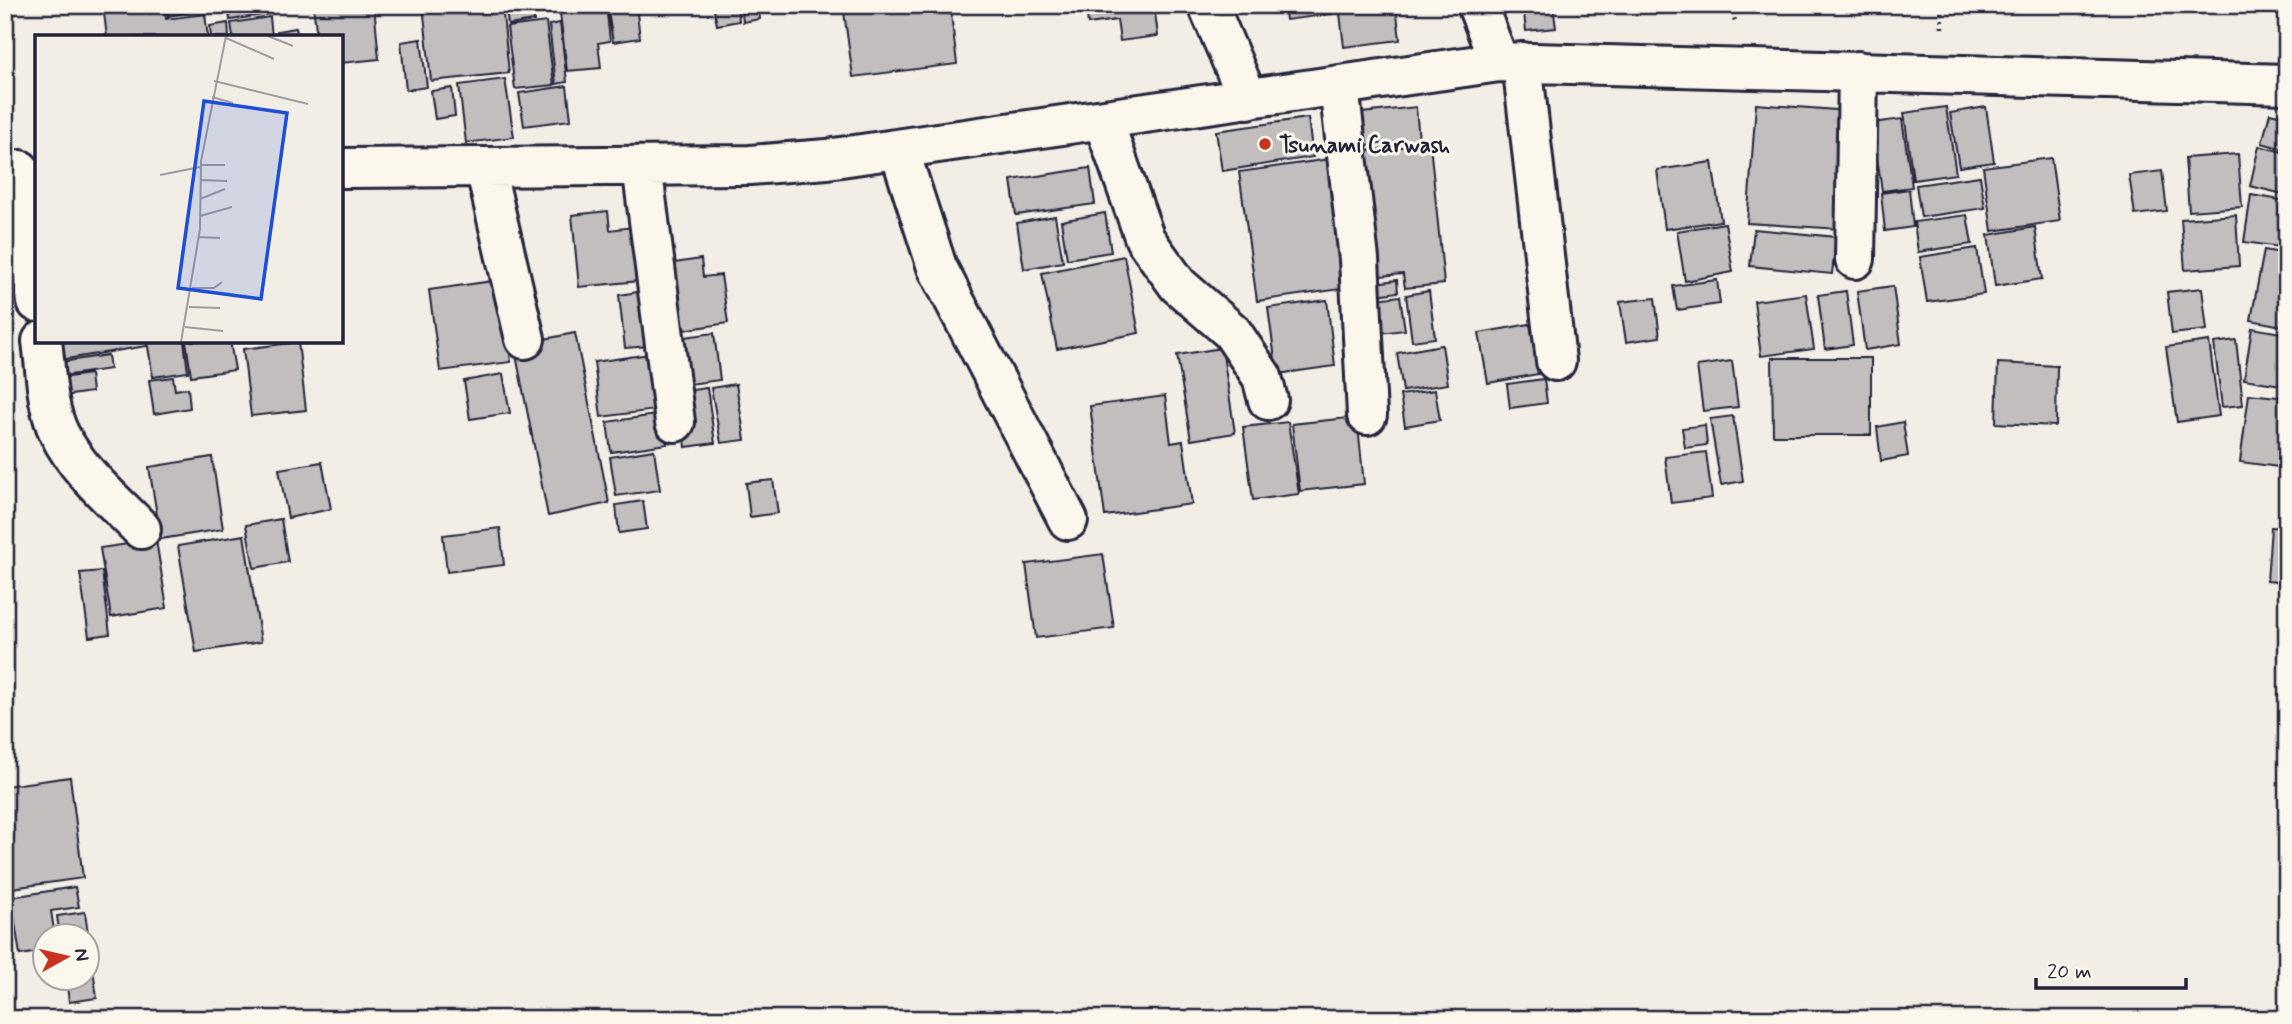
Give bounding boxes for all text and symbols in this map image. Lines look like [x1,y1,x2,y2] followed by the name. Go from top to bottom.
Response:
[35,35,343,343] inset map
[1279,131,1450,161] place label: Tsunami Carwash
[1257,136,1273,152] marker: Tsunami Carwash
[32,922,102,992] north arrow
[68,947,95,963] text: N
[2036,947,2187,991] scale bar
[2047,958,2092,986] text: 20 m

